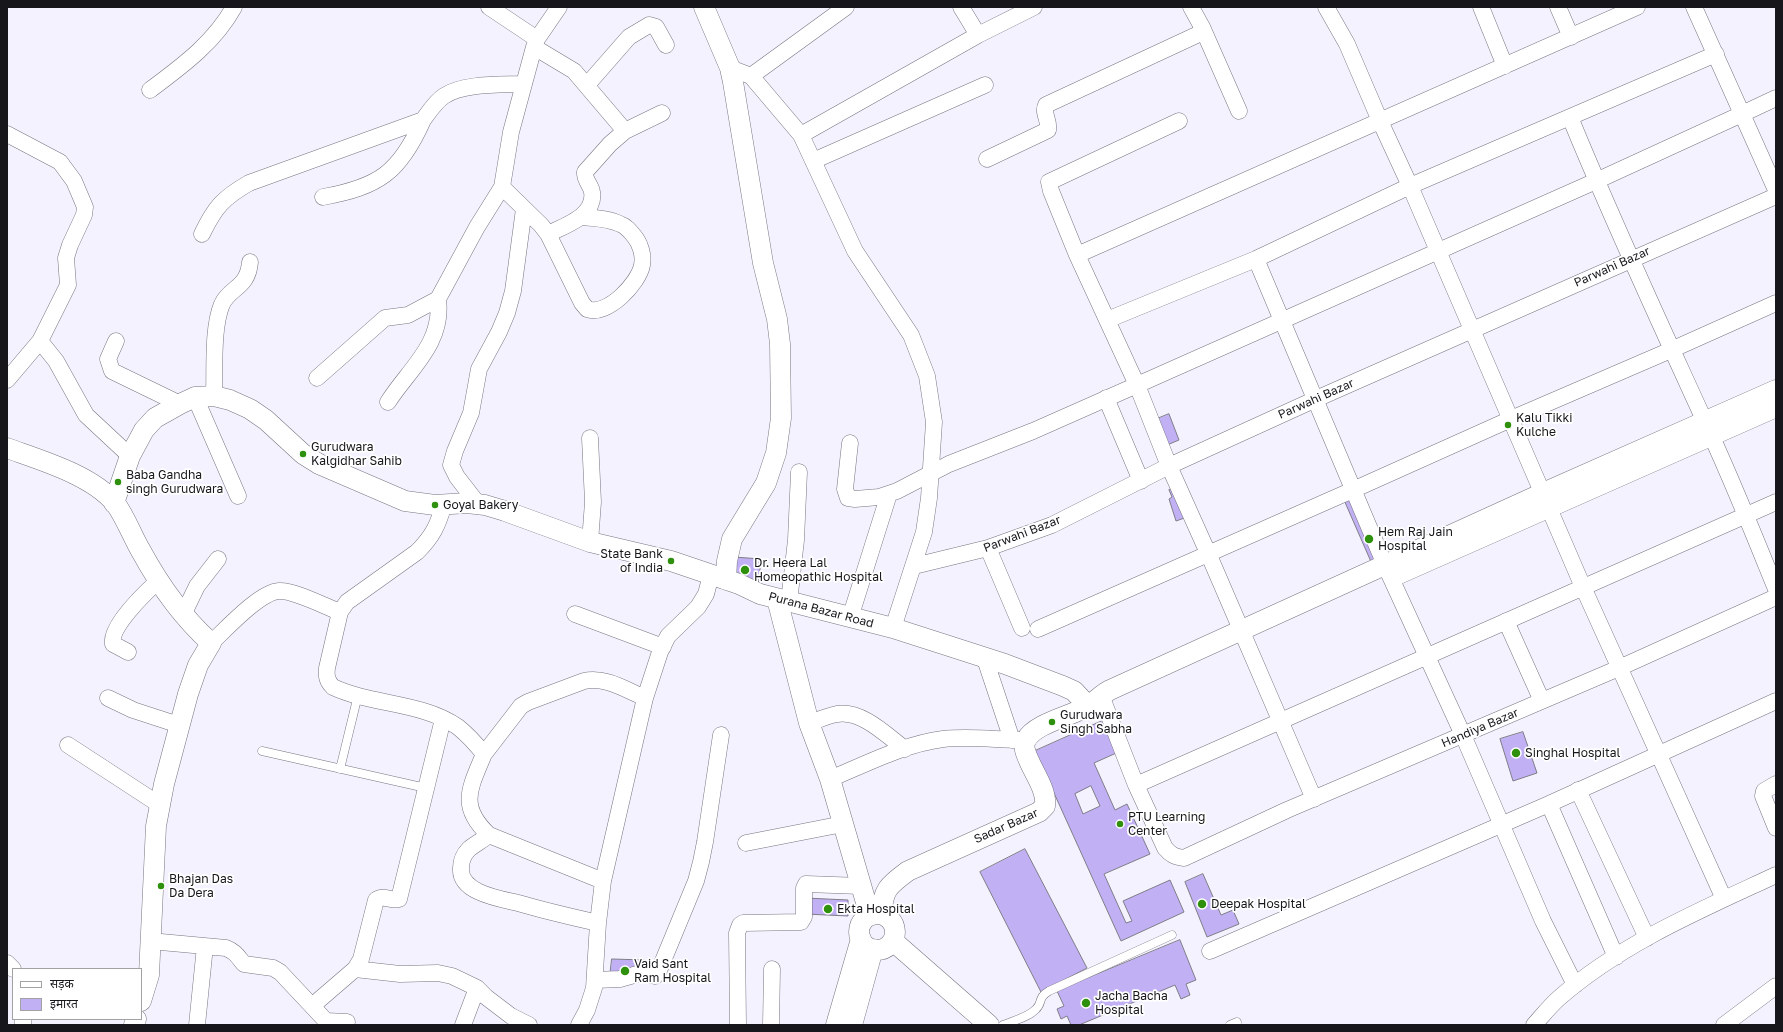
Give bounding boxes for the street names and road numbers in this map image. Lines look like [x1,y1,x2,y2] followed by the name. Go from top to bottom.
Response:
[1572,244,1652,290] street label: Parwahi Bazar
[1276,376,1356,422] street label: Parwahi Bazar
[981,513,1063,555] street label: Parwahi Bazar
[767,589,875,631] street label: Purana Bazar Road
[1439,705,1521,751] street label: Handiya Bazar
[972,805,1040,847] street label: Sadar Bazar

